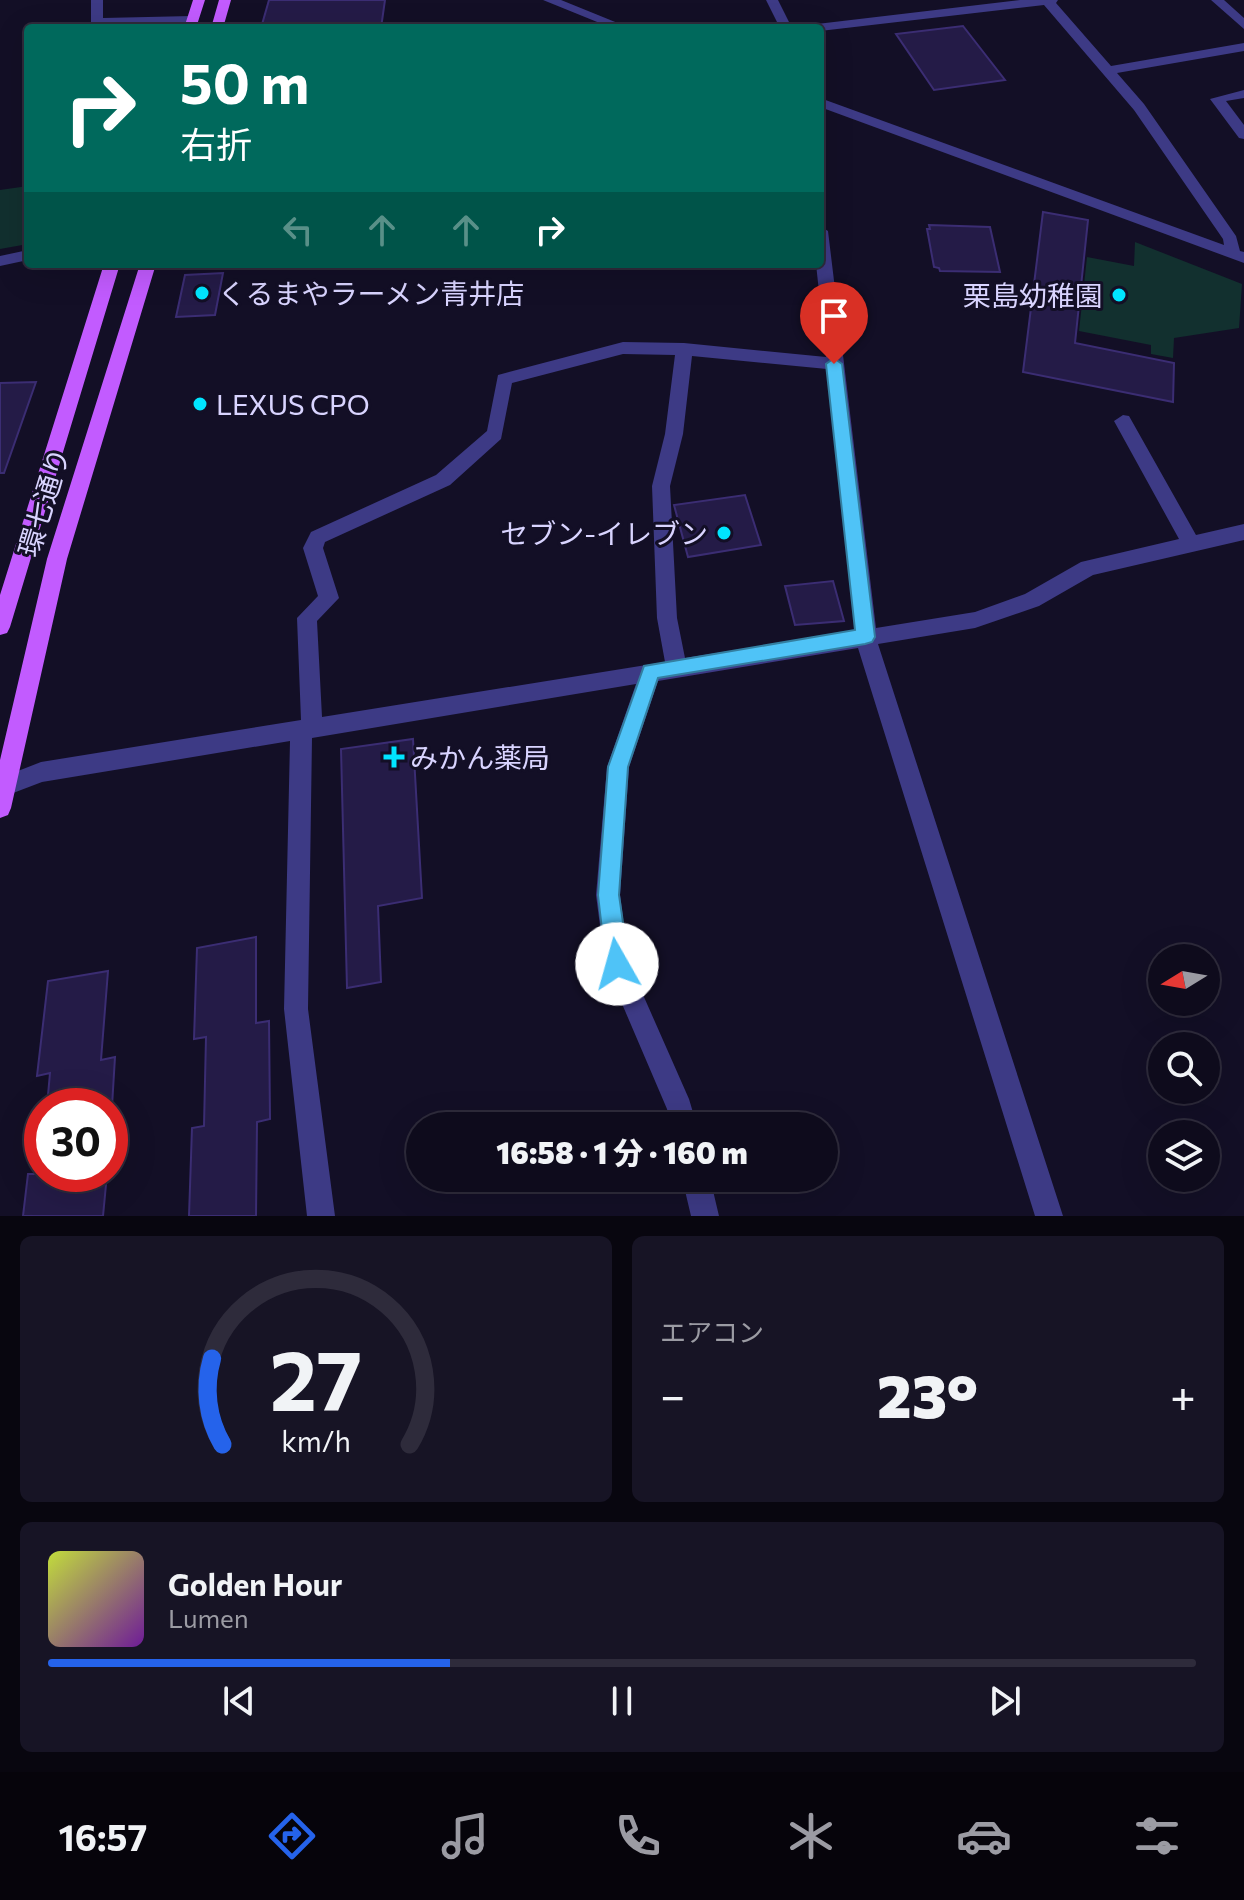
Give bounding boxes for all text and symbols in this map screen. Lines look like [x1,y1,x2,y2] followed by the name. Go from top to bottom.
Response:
[180,47,309,116] text: 50 m
[48,56,152,160] icon: right
[180,121,252,165] text: 右折
[276,208,320,252] icon: left
[360,208,404,252] icon: ahead
[444,208,488,252] icon: ahead
[528,208,572,252] icon: right
[218,276,524,310] place label: くるまやラーメン青井店
[963,278,1103,312] place label: 栗島幼稚園
[800,282,868,364] pin
[193,284,211,302] marker: くるまやラーメン青井店
[1110,286,1128,304] marker: 栗島幼稚園
[812,294,856,338] icon: arrive
[216,387,370,421] place label: LEXUS CPO
[191,395,209,413] marker: LEXUS CPO
[10,443,76,561] street label: 環七通り
[500,516,708,550] place label: セブン-イレブン
[715,524,733,542] marker: セブン-イレブン
[410,740,550,774] place label: みかん薬局
[385,748,403,766] marker: みかん薬局
[575,922,659,1006] position arrow
[1148,944,1220,1016] north arrow
[1148,944,1220,1192] map controls
[1148,1032,1220,1104] button: search
[24,1088,128,1192] speed limit sign: 30
[1148,1120,1220,1192] button: layers
[496,1133,748,1170] text: 16:58 · 1 分 · 160 m
[660,1316,764,1347] text: エアコン
[270,1326,362,1428] text: 27
[877,1357,978,1430] text: 23°
[660,1367,685,1421] text: −
[1170,1367,1196,1421] text: +
[281,1423,351,1458] text: km/h
[168,1565,342,1602] text: Golden Hour
[168,1602,249,1633] text: Lumen
[217,1679,261,1723] icon: previous
[600,1679,644,1723] icon: pause
[983,1679,1027,1723] icon: next
[264,1808,320,1864] icon: directions
[437,1808,493,1864] icon: music
[610,1808,666,1864] icon: phone
[783,1808,839,1864] icon: climate
[956,1808,1012,1864] icon: car
[1129,1808,1185,1864] icon: filters
[59,1814,147,1858] text: 16:57

